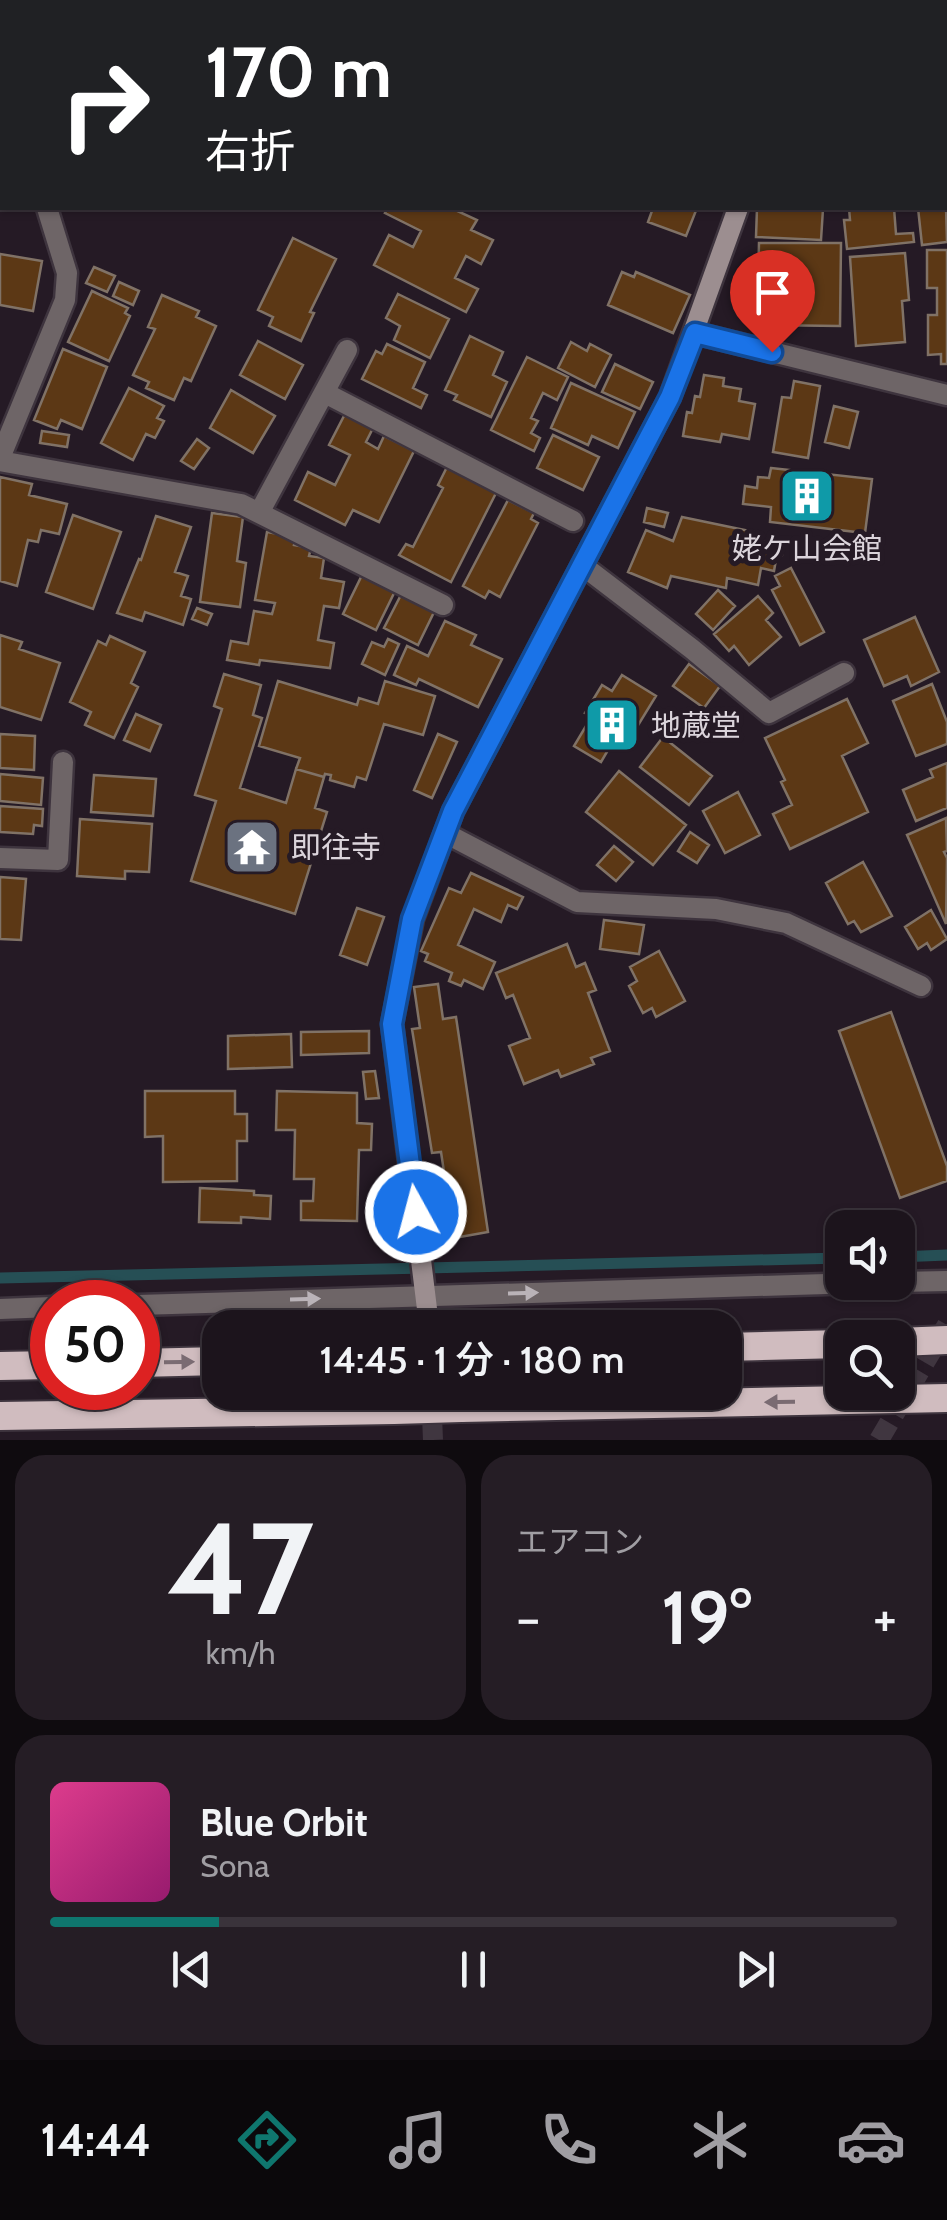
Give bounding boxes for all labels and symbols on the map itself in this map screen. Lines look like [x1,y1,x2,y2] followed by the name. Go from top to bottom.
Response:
[730,250,815,353] pin
[777,466,837,526] building icon: 姥ケ山会館
[732,530,882,567] place label: 姥ケ山会館
[582,695,642,755] building icon: 地蔵堂
[651,707,741,744] place label: 地蔵堂
[222,817,282,877] temple icon: 即往寺
[291,829,381,866] place label: 即往寺
[364,1160,468,1264] position arrow
[30,1280,160,1410] speed limit sign: 50
[508,1284,540,1300] one-way arrow
[289,1291,321,1307] one-way arrow
[163,1354,195,1370] one-way arrow
[763,1394,795,1410] one-way arrow

